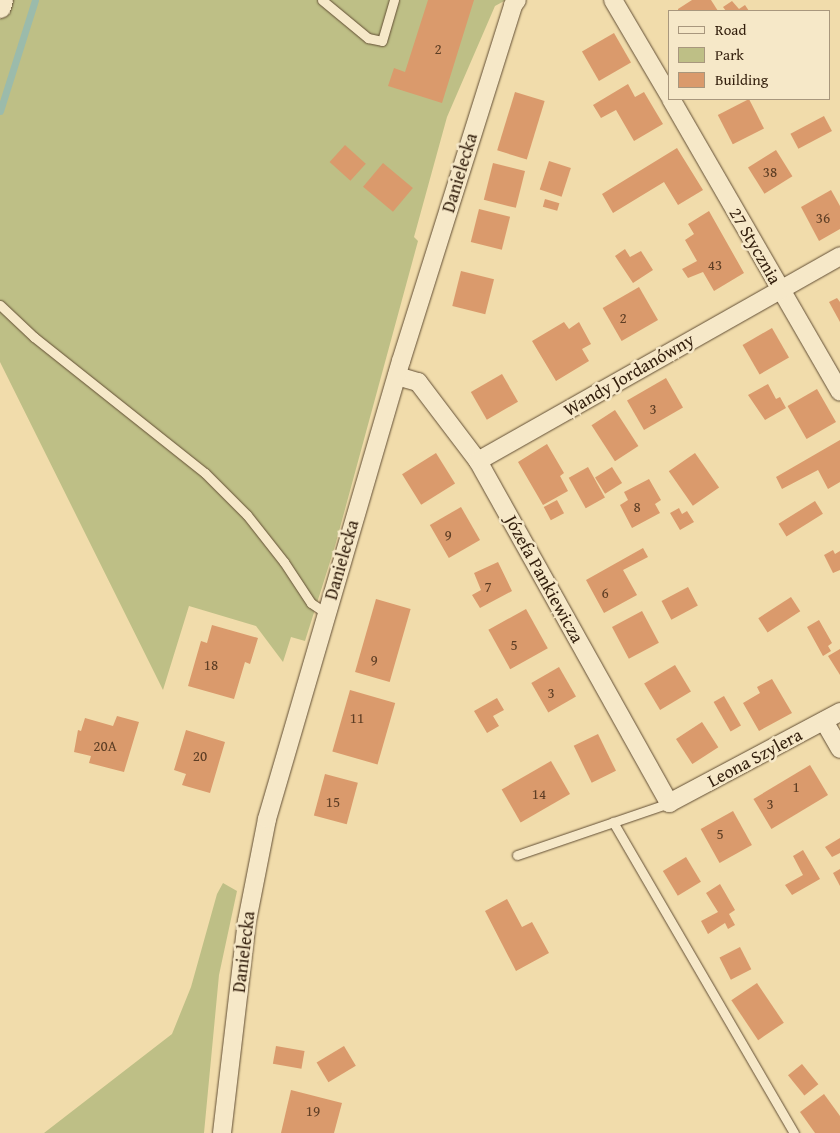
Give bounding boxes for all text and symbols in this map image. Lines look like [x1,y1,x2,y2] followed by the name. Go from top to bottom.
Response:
[668,10,830,100] legend
[715,19,746,40] text: Road
[434,40,442,58] house number: 2
[715,44,744,65] text: Park
[715,69,768,90] text: Building
[438,131,482,215] street label: Danielecka
[763,163,777,181] house number: 38
[724,204,786,288] street label: 27 Stycznia
[816,209,830,227] house number: 36
[708,256,722,274] house number: 43
[619,309,627,327] house number: 2
[560,329,698,421] street label: Wandy Jordanówny
[649,400,657,418] house number: 3
[633,498,641,516] house number: 8
[500,511,588,647] street label: Józefa Pankiewicza
[320,518,364,602] street label: Danielecka
[444,526,452,544] house number: 9
[484,578,492,596] house number: 7
[601,584,609,602] house number: 6
[510,636,518,654] house number: 5
[370,651,378,669] house number: 9
[204,656,218,674] house number: 18
[547,684,555,702] house number: 3
[350,709,364,727] house number: 11
[704,724,806,792] street label: Leona Szylera
[93,737,117,755] house number: 20A
[193,747,207,765] house number: 20
[792,778,800,796] house number: 1
[532,785,546,803] house number: 14
[326,793,340,811] house number: 15
[766,795,774,813] house number: 3
[716,825,724,843] house number: 5
[228,910,260,994] street label: Danielecka
[306,1102,320,1120] house number: 19

